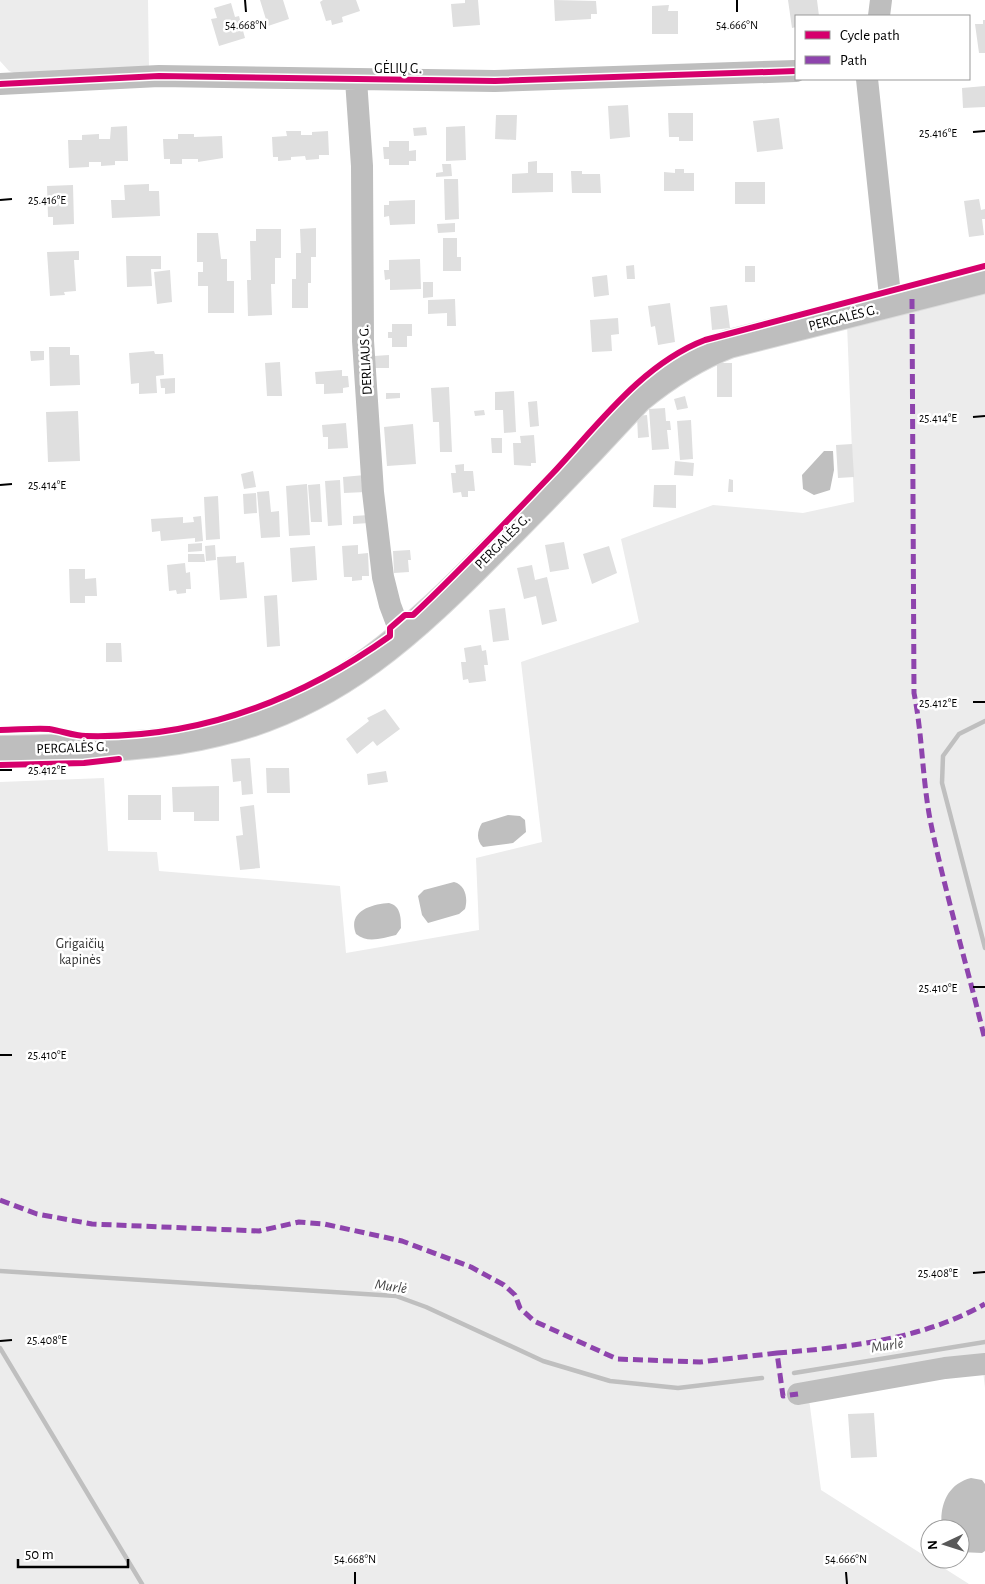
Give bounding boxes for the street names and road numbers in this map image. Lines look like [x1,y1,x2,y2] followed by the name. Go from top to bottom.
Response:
[374,59,422,76] street label: GĖLIŲ G.
[806,300,880,333] street label: PERGALĖS G.
[357,324,375,395] street label: DERLIAUS G.
[470,509,533,572] street label: PERGALĖS G.
[36,737,108,756] street label: PERGALĖS G.

